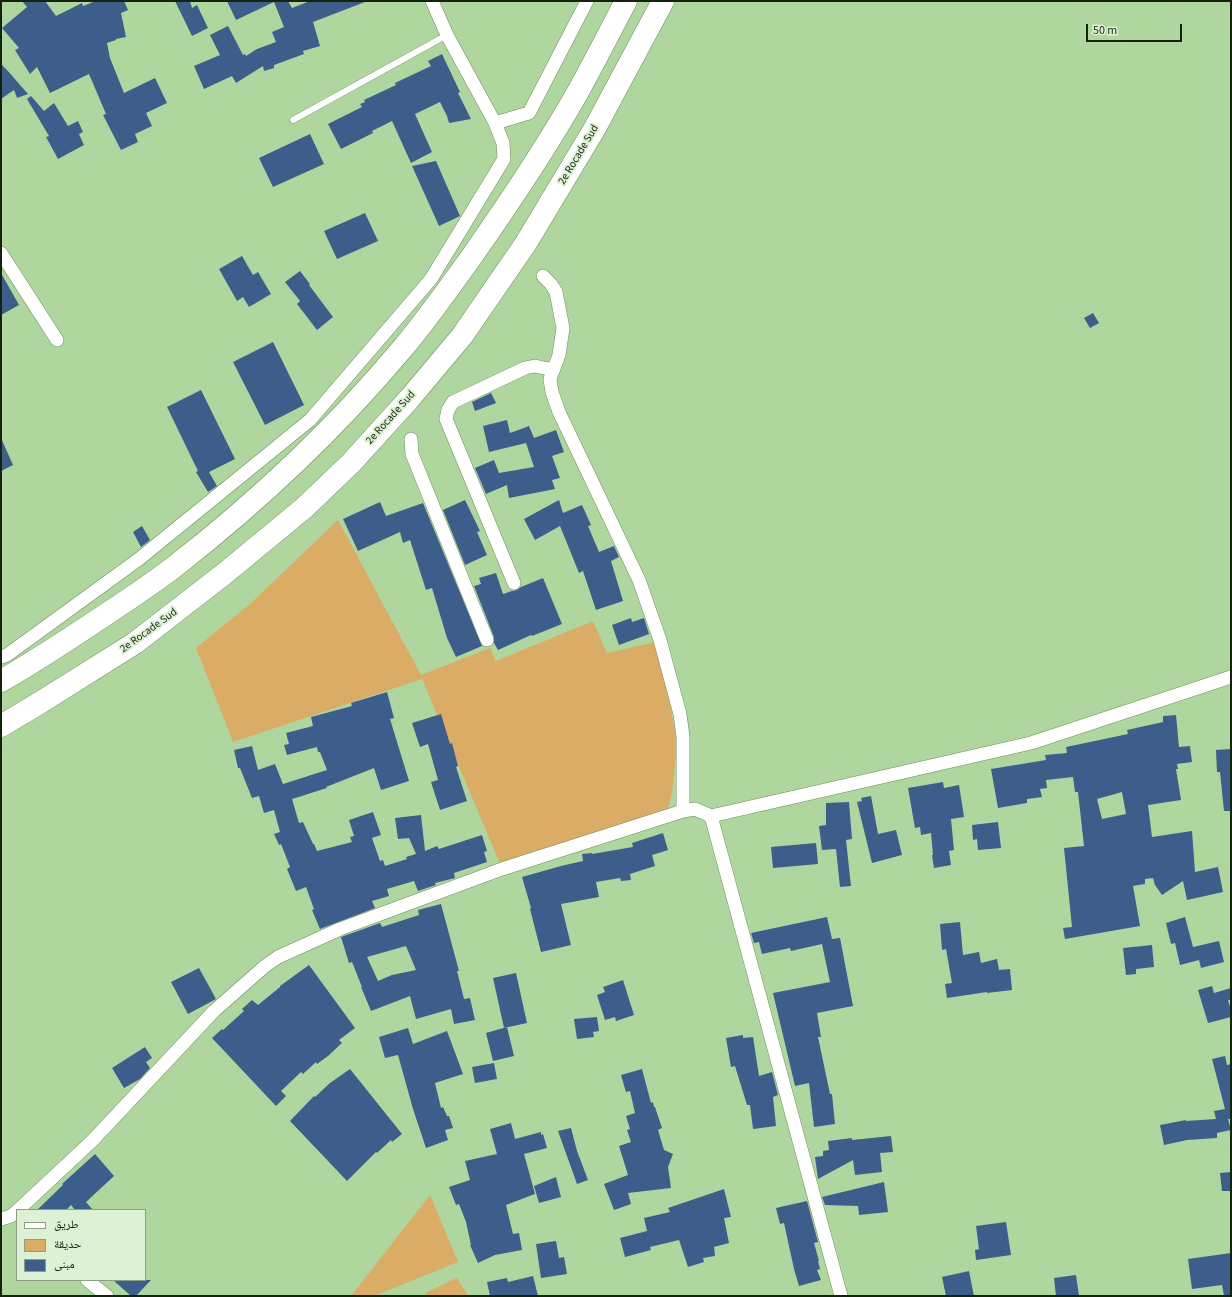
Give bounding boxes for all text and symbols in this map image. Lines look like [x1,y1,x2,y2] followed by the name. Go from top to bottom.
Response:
[1088,16,1184,42] scale bar
[1093,22,1117,39] text: 50 m
[556,123,602,187] street label: 2e Rocade Sud
[364,389,418,447] street label: 2e Rocade Sud
[118,606,180,656] street label: 2e Rocade Sud
[16,1209,146,1281] legend
[54,1216,79,1233] text: طريق
[54,1236,82,1253] text: حديقة
[54,1256,75,1273] text: مبنى

